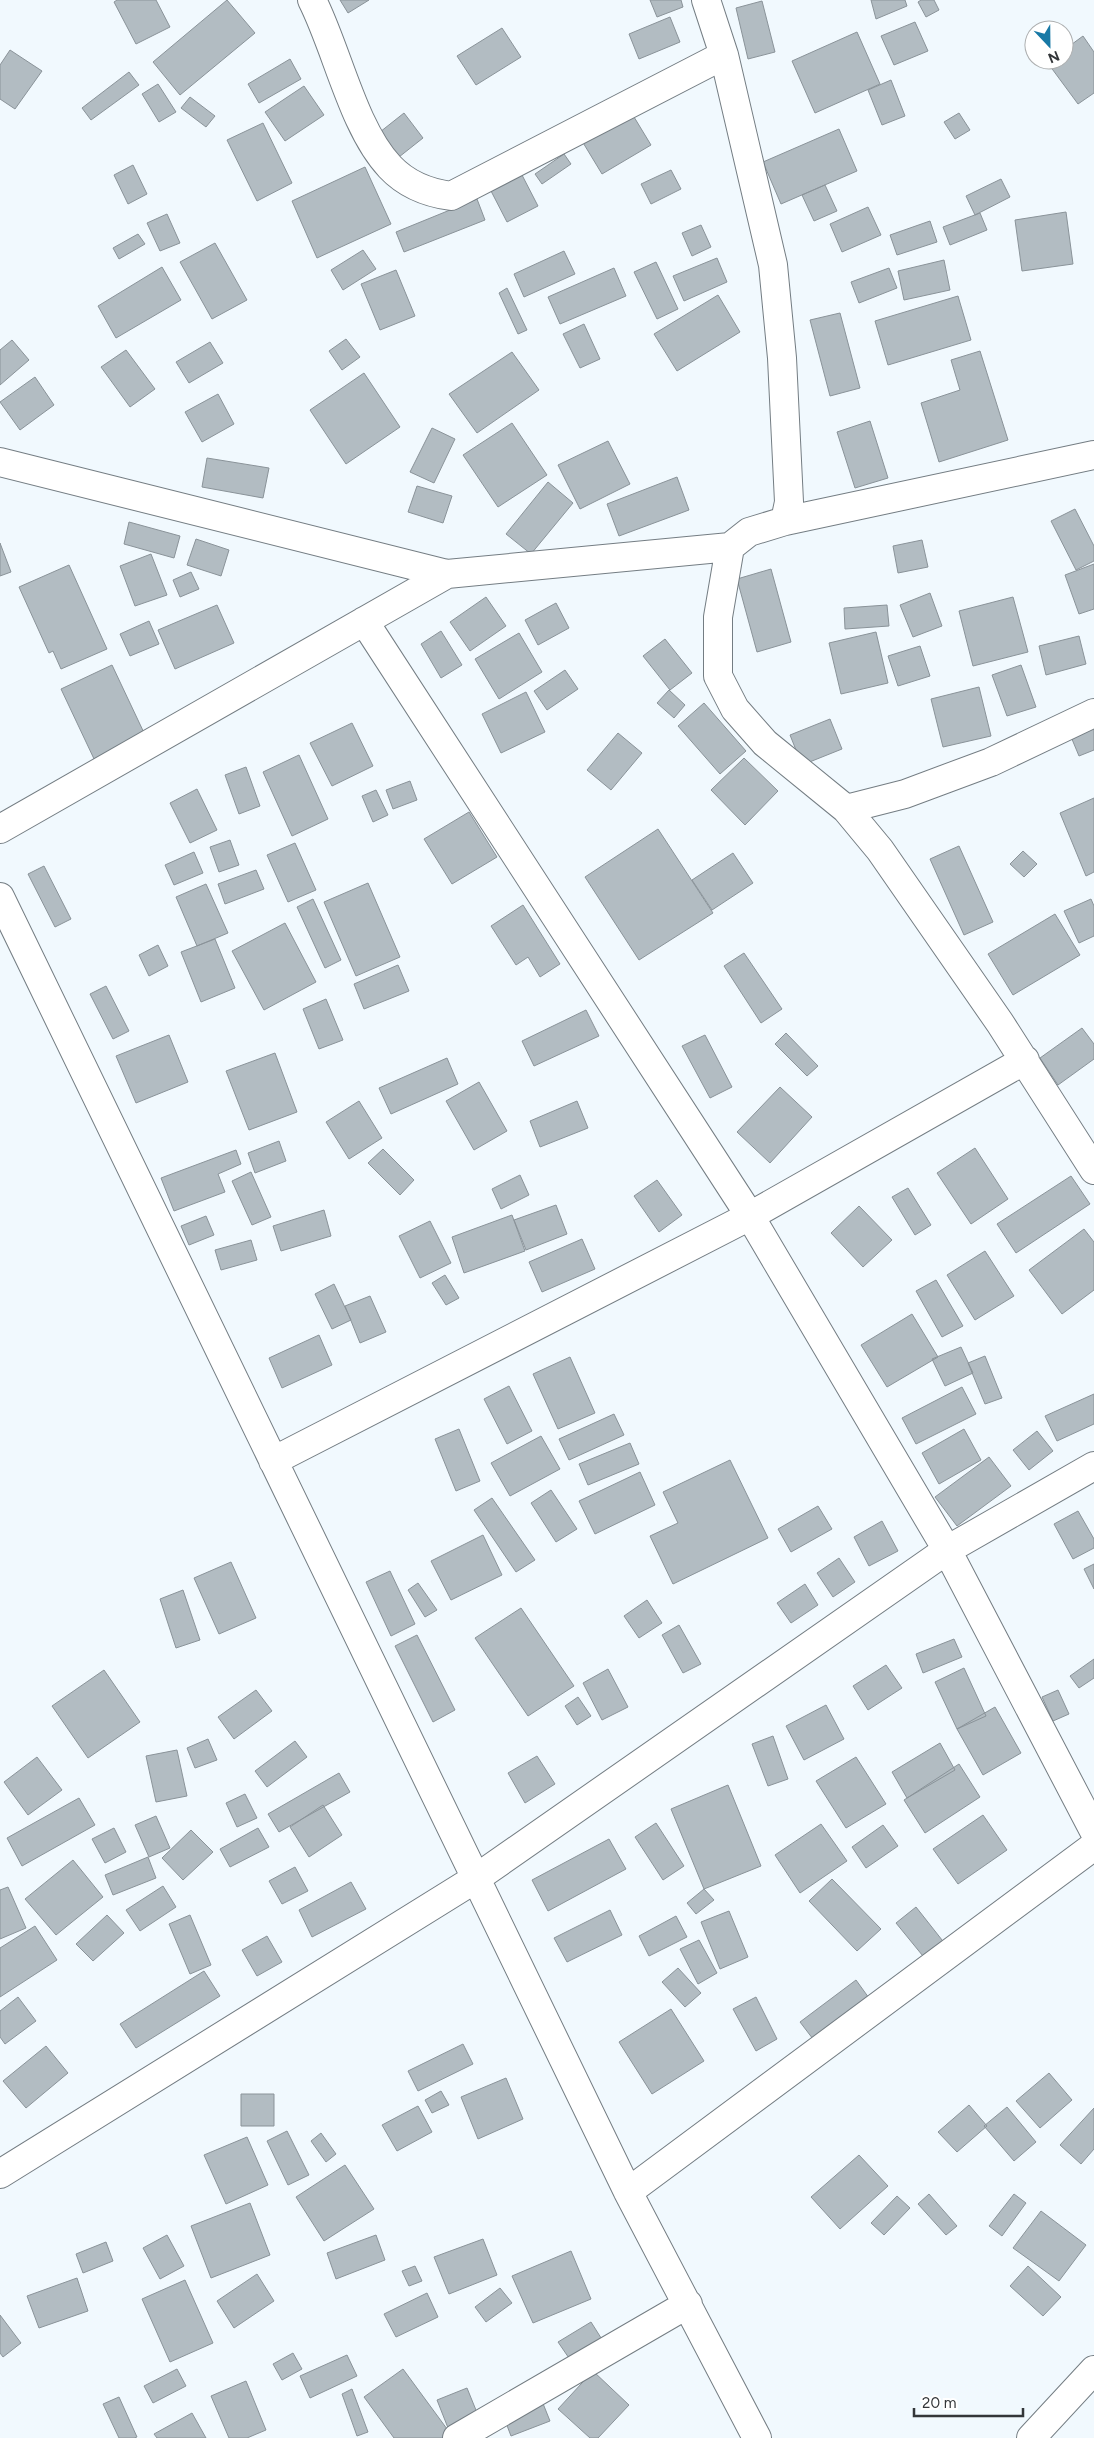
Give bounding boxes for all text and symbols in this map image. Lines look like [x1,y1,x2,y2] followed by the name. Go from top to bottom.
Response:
[1024,20,1074,70] north arrow
[1045,47,1062,66] text: N
[914,2386,1023,2418] scale bar
[922,2394,956,2412] text: 20 m

